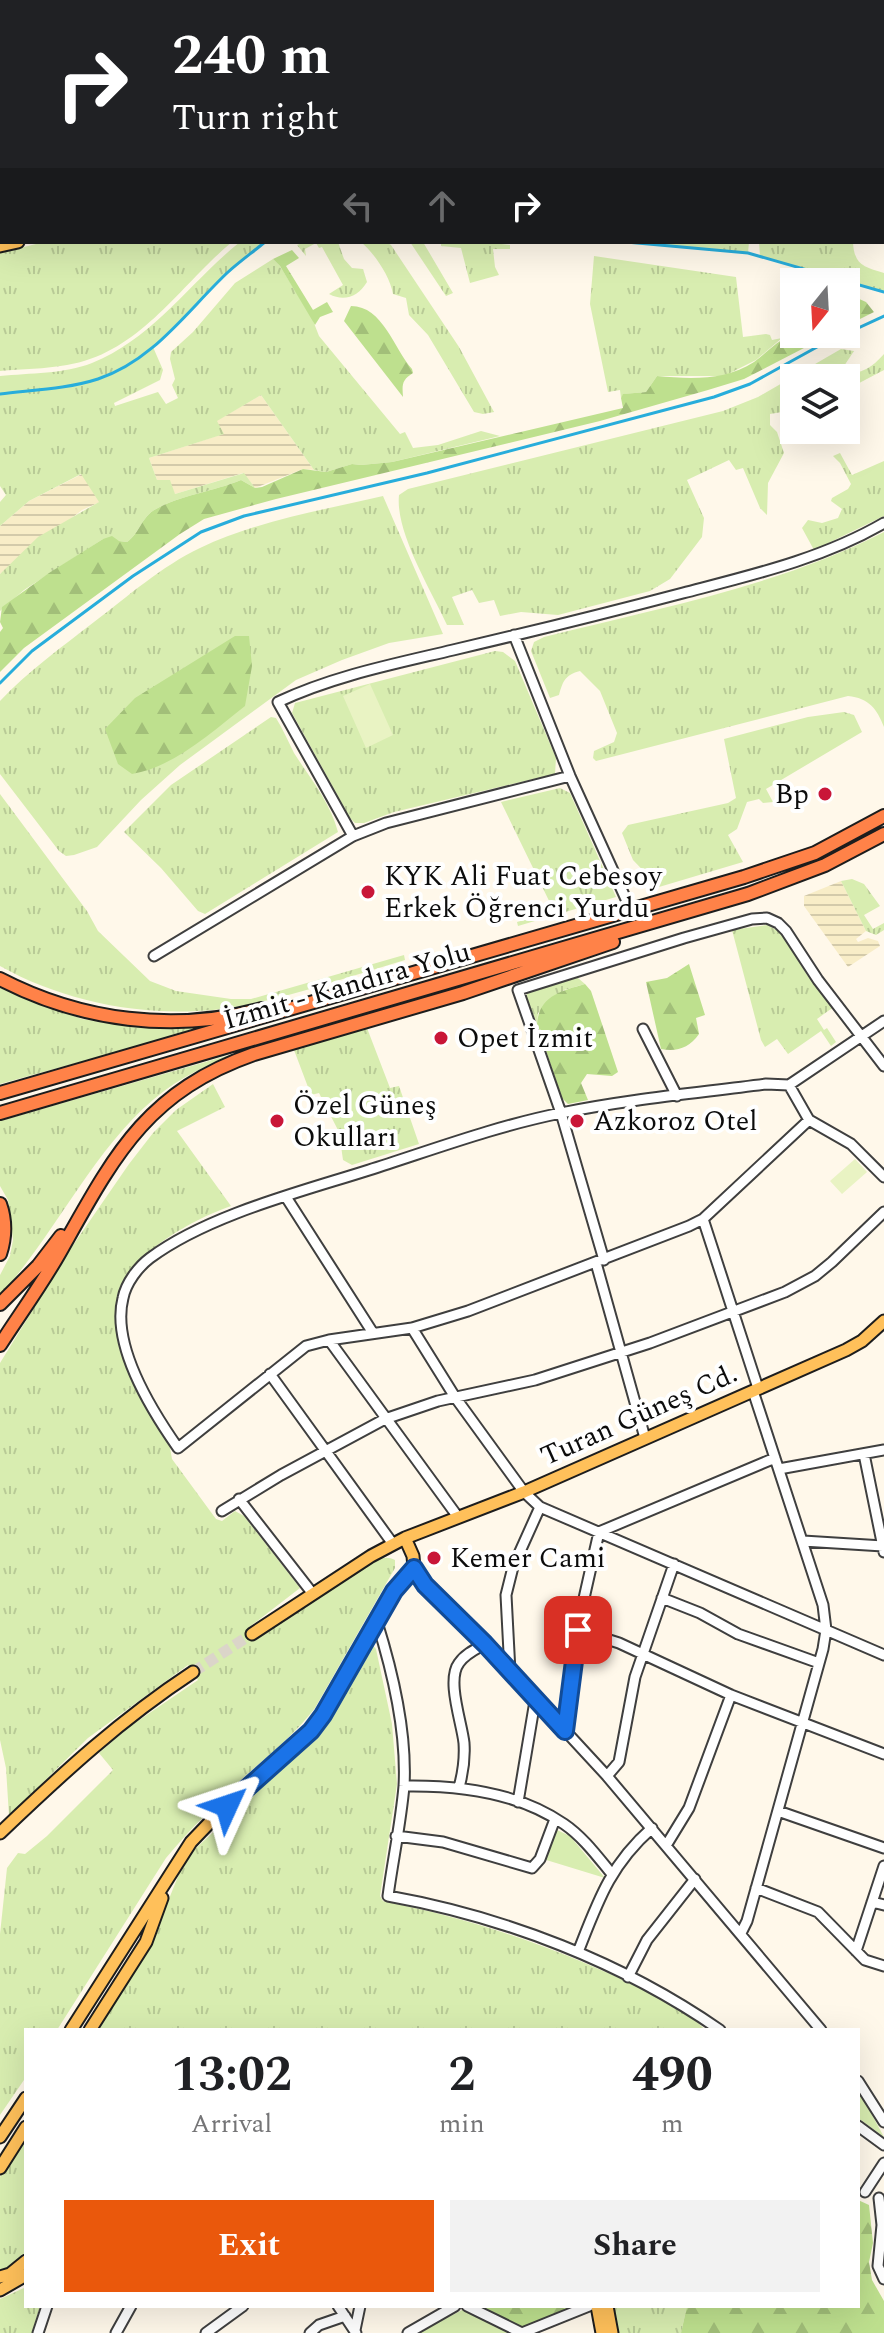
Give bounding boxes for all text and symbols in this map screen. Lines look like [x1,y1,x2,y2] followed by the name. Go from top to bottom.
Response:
[172,14,331,99] text: 240 m
[40,32,144,136] icon: right
[172,91,339,146] text: Turn right
[336,184,380,228] icon: left
[420,184,464,228] icon: ahead
[504,184,548,228] icon: right
[780,268,860,348] north arrow
[780,268,860,444] map controls
[780,364,860,444] button: layers
[775,773,809,816] place label: Bp
[816,785,834,803] marker: Bp
[384,855,663,930] place label: KYK Ali Fuat Cebesoy Erkek Öğrenci Yurdu
[359,883,377,901] marker: KYK Ali Fuat Cebesoy Erkek Öğrenci Yurdu
[219,930,475,1042] street label: İzmit - Kandıra Yolu
[457,1017,593,1060] place label: Opet İzmit
[432,1029,450,1047] marker: Opet İzmit
[293,1084,437,1159] place label: Özel Güneş Okulları
[593,1100,758,1143] place label: Azkoroz Otel
[268,1112,286,1130] marker: Özel Güneş Okulları
[568,1112,586,1130] marker: Azkoroz Otel
[533,1352,745,1478] street label: Turan Güneş Cd.
[450,1537,606,1580] place label: Kemer Cami
[425,1549,443,1567] marker: Kemer Cami
[544,1596,612,1664] pin
[556,1608,600,1652] icon: arrive
[185,1764,269,1848] position arrow
[171,2039,292,2112] text: 13:02
[448,2039,475,2112] text: 2
[632,2039,713,2112] text: 490
[191,2104,272,2144] text: Arrival
[439,2104,485,2144] text: min
[661,2104,683,2144] text: m
[64,2200,434,2292] button: Exit
[450,2200,820,2292] button: Share

